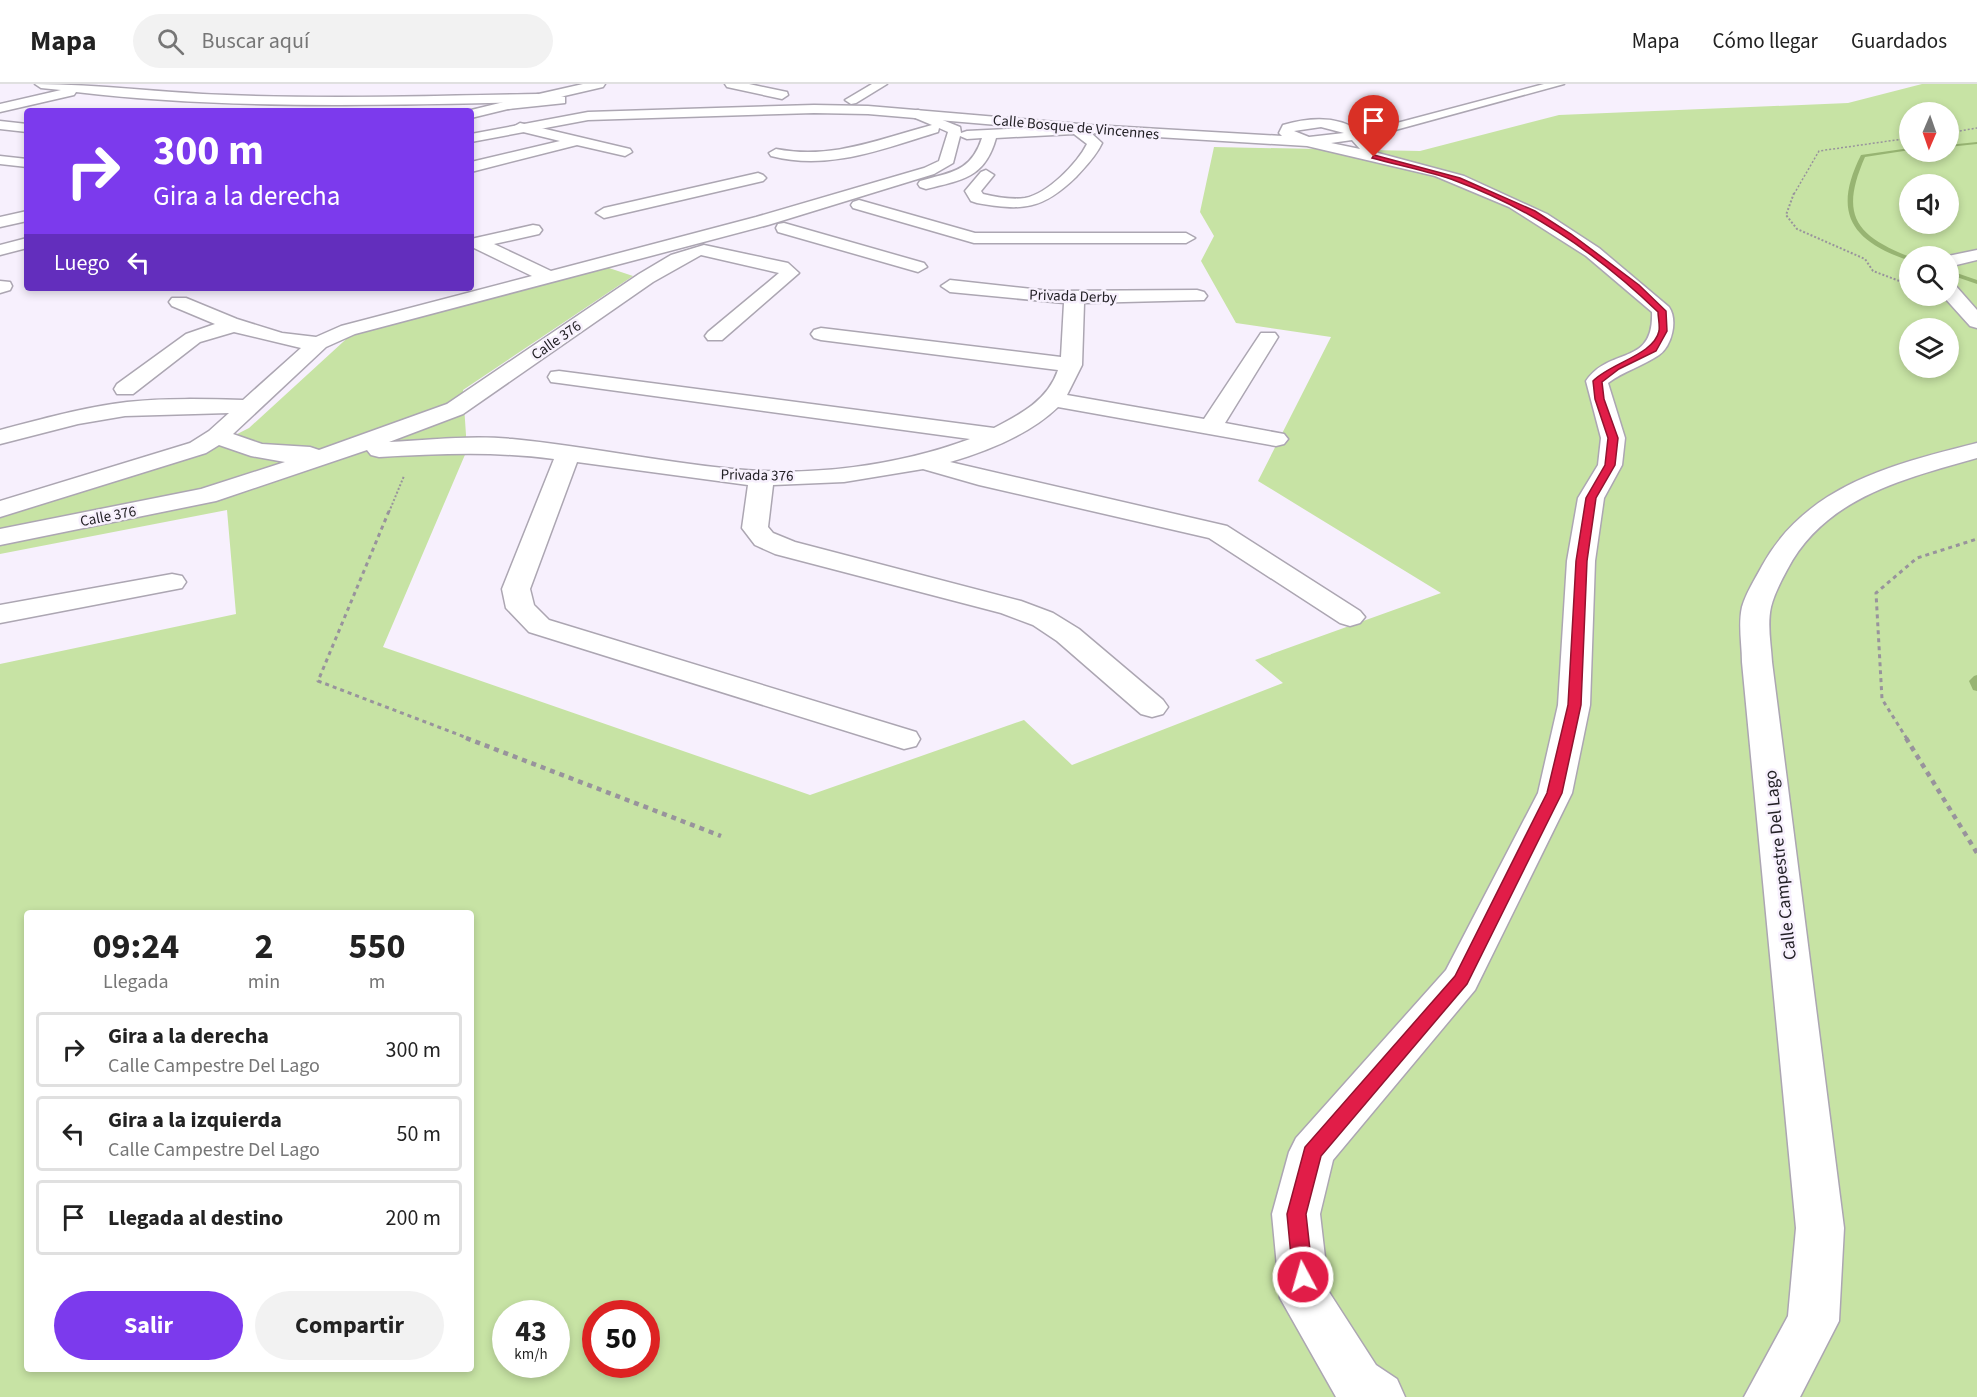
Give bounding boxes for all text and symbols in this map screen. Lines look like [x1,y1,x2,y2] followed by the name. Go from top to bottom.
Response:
[133,14,553,68] search box
[30,21,97,61] text: Mapa
[154,25,187,58] icon: search
[202,25,309,57] text: Buscar aquí
[1632,26,1680,56] text: Mapa
[1713,26,1818,56] text: Cómo llegar
[1851,26,1947,56] text: Guardados
[1348,95,1399,157] pin
[1899,102,1959,162] north arrow
[1899,102,1959,378] map controls
[1357,104,1390,137] icon: arrive
[992,110,1160,145] street label: Calle Bosque de Vincennes
[153,121,264,181] text: 300 m
[54,132,132,210] icon: right
[1899,174,1959,234] button: sound
[153,177,340,216] text: Gira a la derecha
[122,246,155,279] icon: left
[1899,246,1959,306] button: search
[54,247,110,279] text: Luego
[1029,284,1117,309] street label: Privada Derby
[527,316,585,365] street label: Calle 376
[1899,318,1959,378] button: layers
[720,464,794,487] street label: Privada 376
[78,501,138,532] street label: Calle 376
[1758,769,1803,961] street label: Calle Campestre Del Lago
[92,921,179,972] text: 09:24
[254,921,273,972] text: 2
[349,921,406,972] text: 550
[103,968,169,996] text: Llegada
[248,968,280,996] text: min
[369,968,385,996] text: m
[108,1020,269,1052] text: Gira a la derecha
[57,1033,90,1066] icon: right
[386,1034,441,1066] text: 300 m
[108,1052,320,1080] text: Calle Campestre Del Lago
[108,1104,282,1136] text: Gira a la izquierda
[57,1117,90,1150] icon: left
[396,1118,441,1150] text: 50 m
[108,1136,320,1164] text: Calle Campestre Del Lago
[57,1201,90,1234] icon: arrive
[108,1202,283,1234] text: Llegada al destino
[386,1202,441,1234] text: 200 m
[1271,1245,1335,1309] position arrow
[54,1291,243,1360] button: Salir
[255,1291,444,1360] button: Compartir
[582,1300,660,1378] speed limit sign: 50
[515,1310,547,1353] text: 43
[514,1344,548,1365] text: km/h

